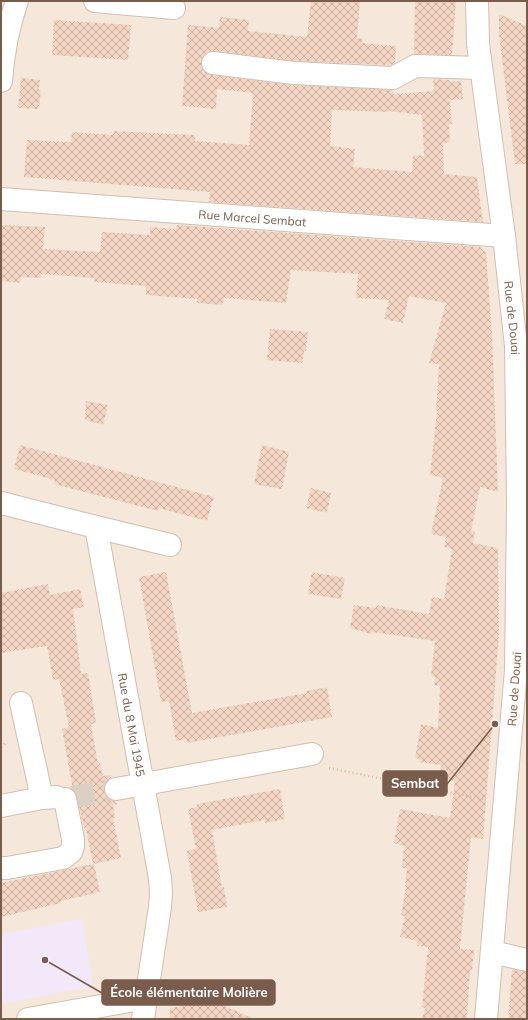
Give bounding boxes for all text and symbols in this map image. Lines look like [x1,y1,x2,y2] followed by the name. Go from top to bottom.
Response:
[198,206,307,229] street label: Rue Marcel Sembat
[501,280,524,355] street label: Rue de Douai
[504,651,524,727] street label: Rue de Douai
[115,672,149,778] street label: Rue du 8 Mai 1945
[383,771,447,796] callout: Sembat
[391,775,439,791] text: Sembat
[102,980,275,1005] callout: École élémentaire Molière
[110,984,268,1000] text: École élémentaire Molière

